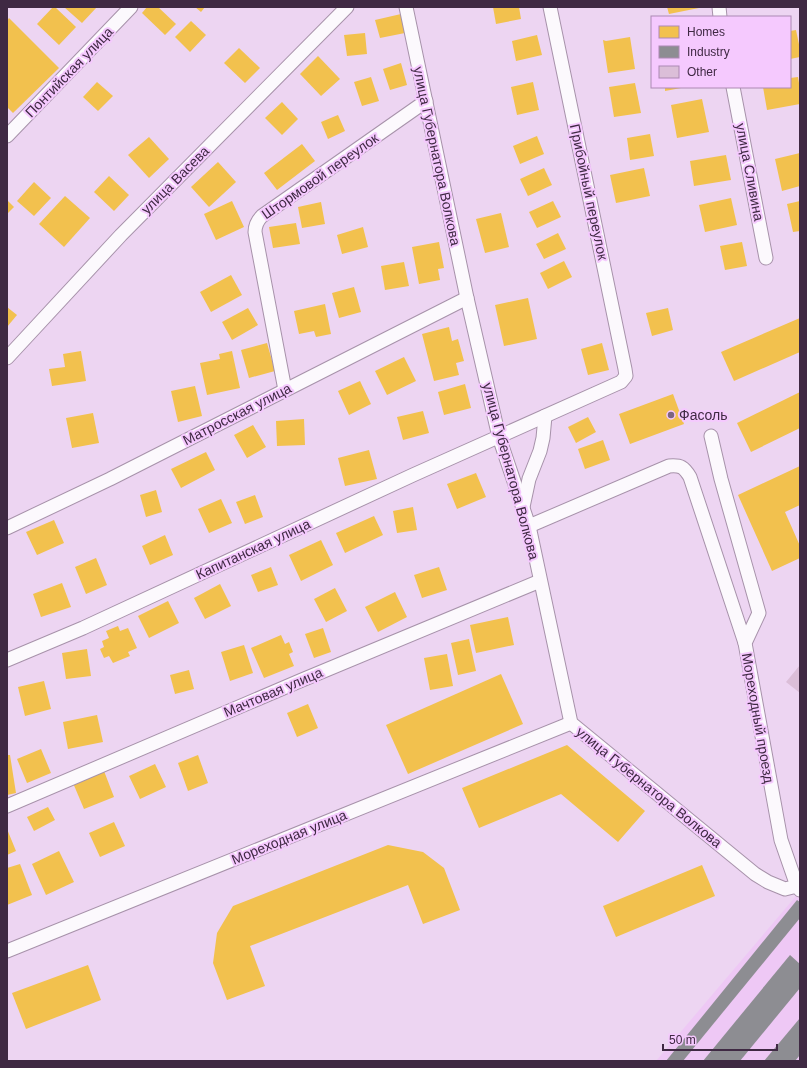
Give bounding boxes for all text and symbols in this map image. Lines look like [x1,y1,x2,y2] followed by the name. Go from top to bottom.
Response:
[651,16,791,88] legend
[22,24,116,120] street label: Понтийская улица
[687,25,725,39] text: Homes
[687,45,730,59] text: Industry
[410,65,464,247] street label: улица Губернатора Волкова
[687,65,717,79] text: Other
[733,122,767,222] street label: улица Сливина
[567,123,611,262] street label: Прибойный переулок
[259,129,382,222] street label: Штормовой переулок
[138,143,212,217] street label: улица Васева
[180,380,294,448] street label: Матросская улица
[480,381,542,561] street label: улица Губернатора Волкова
[679,407,728,423] place label: Фасоль
[666,410,676,420] marker: Фасоль
[193,515,313,583] street label: Капитанская улица
[739,652,777,784] street label: Мореходный проезд
[221,664,325,720] street label: Мачтовая улица
[573,723,725,851] street label: улица Губернатора Волкова
[229,806,349,867] street label: Мореходная улица
[663,1026,777,1052] scale bar
[669,1033,696,1047] text: 50 m

